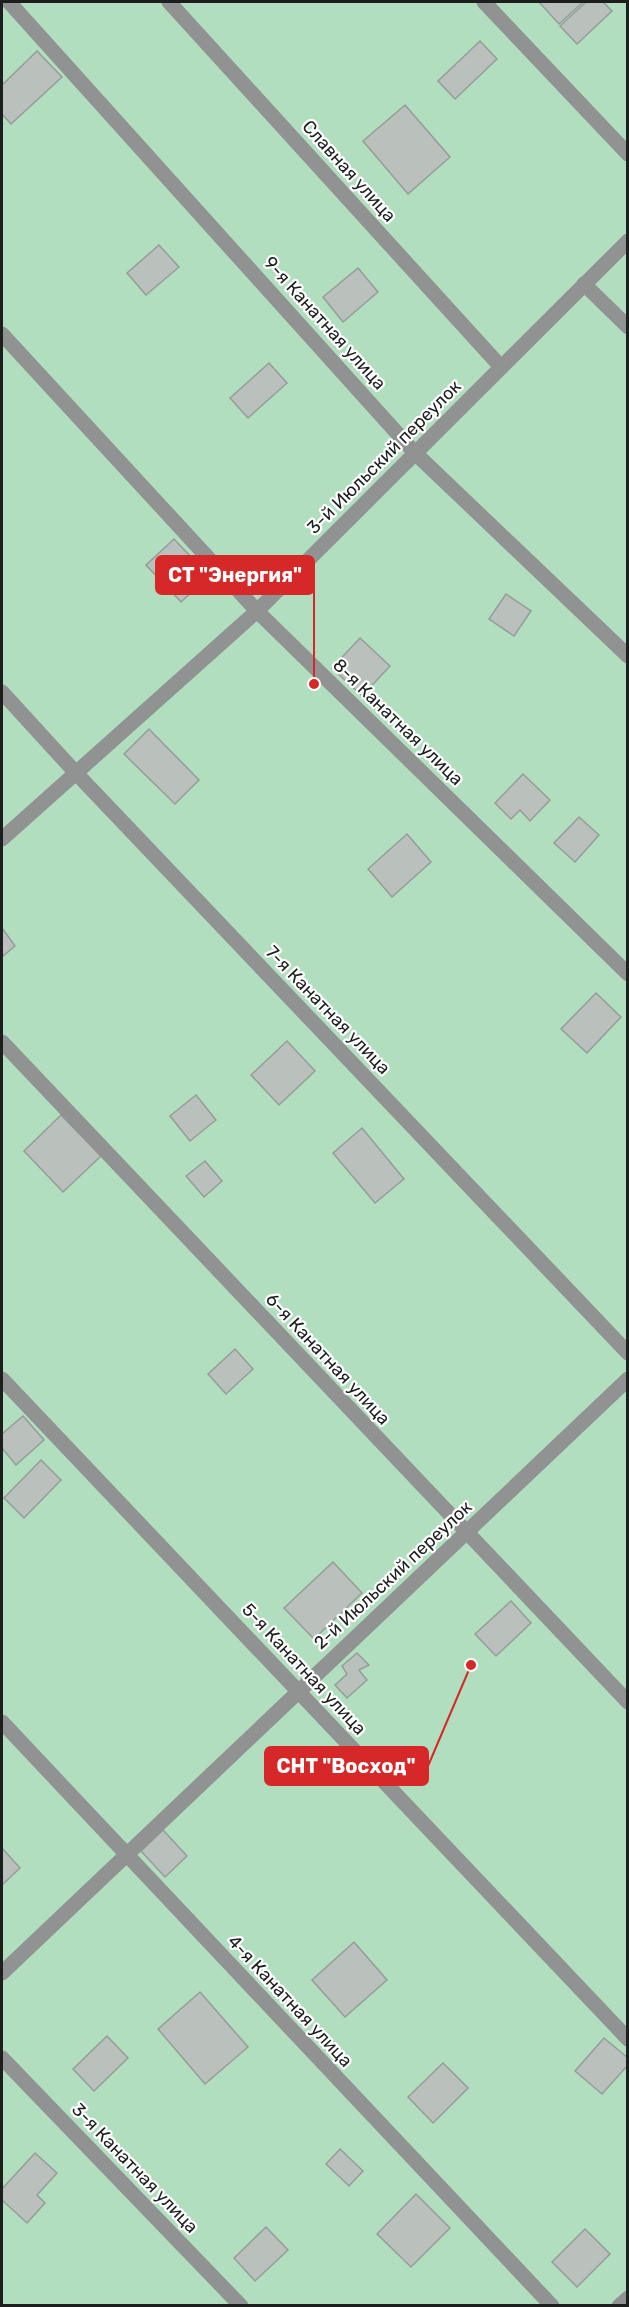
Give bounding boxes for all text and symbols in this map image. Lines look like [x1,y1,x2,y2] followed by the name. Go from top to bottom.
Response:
[298,116,400,226] street label: Славная улица
[259,252,391,394] street label: 9-я Канатная улица
[302,375,466,539] street label: 3-й Июльский переулок
[156,556,314,594] callout: СТ "Энергия"
[168,563,302,587] text: СТ "Энергия"
[328,654,468,790] street label: 8-я Канатная улица
[261,941,395,1079] street label: 7-я Канатная улица
[261,1289,395,1429] street label: 6-я Канатная улица
[309,1496,477,1654] street label: 2-й Июльский переулок
[237,1599,371,1739] street label: 5-я Канатная улица
[265,1747,428,1785] callout: СНТ "Восход"
[276,1754,416,1778] text: СНТ "Восход"
[223,1930,357,2072] street label: 4-я Канатная улица
[67,2098,203,2238] street label: 3-я Канатная улица

